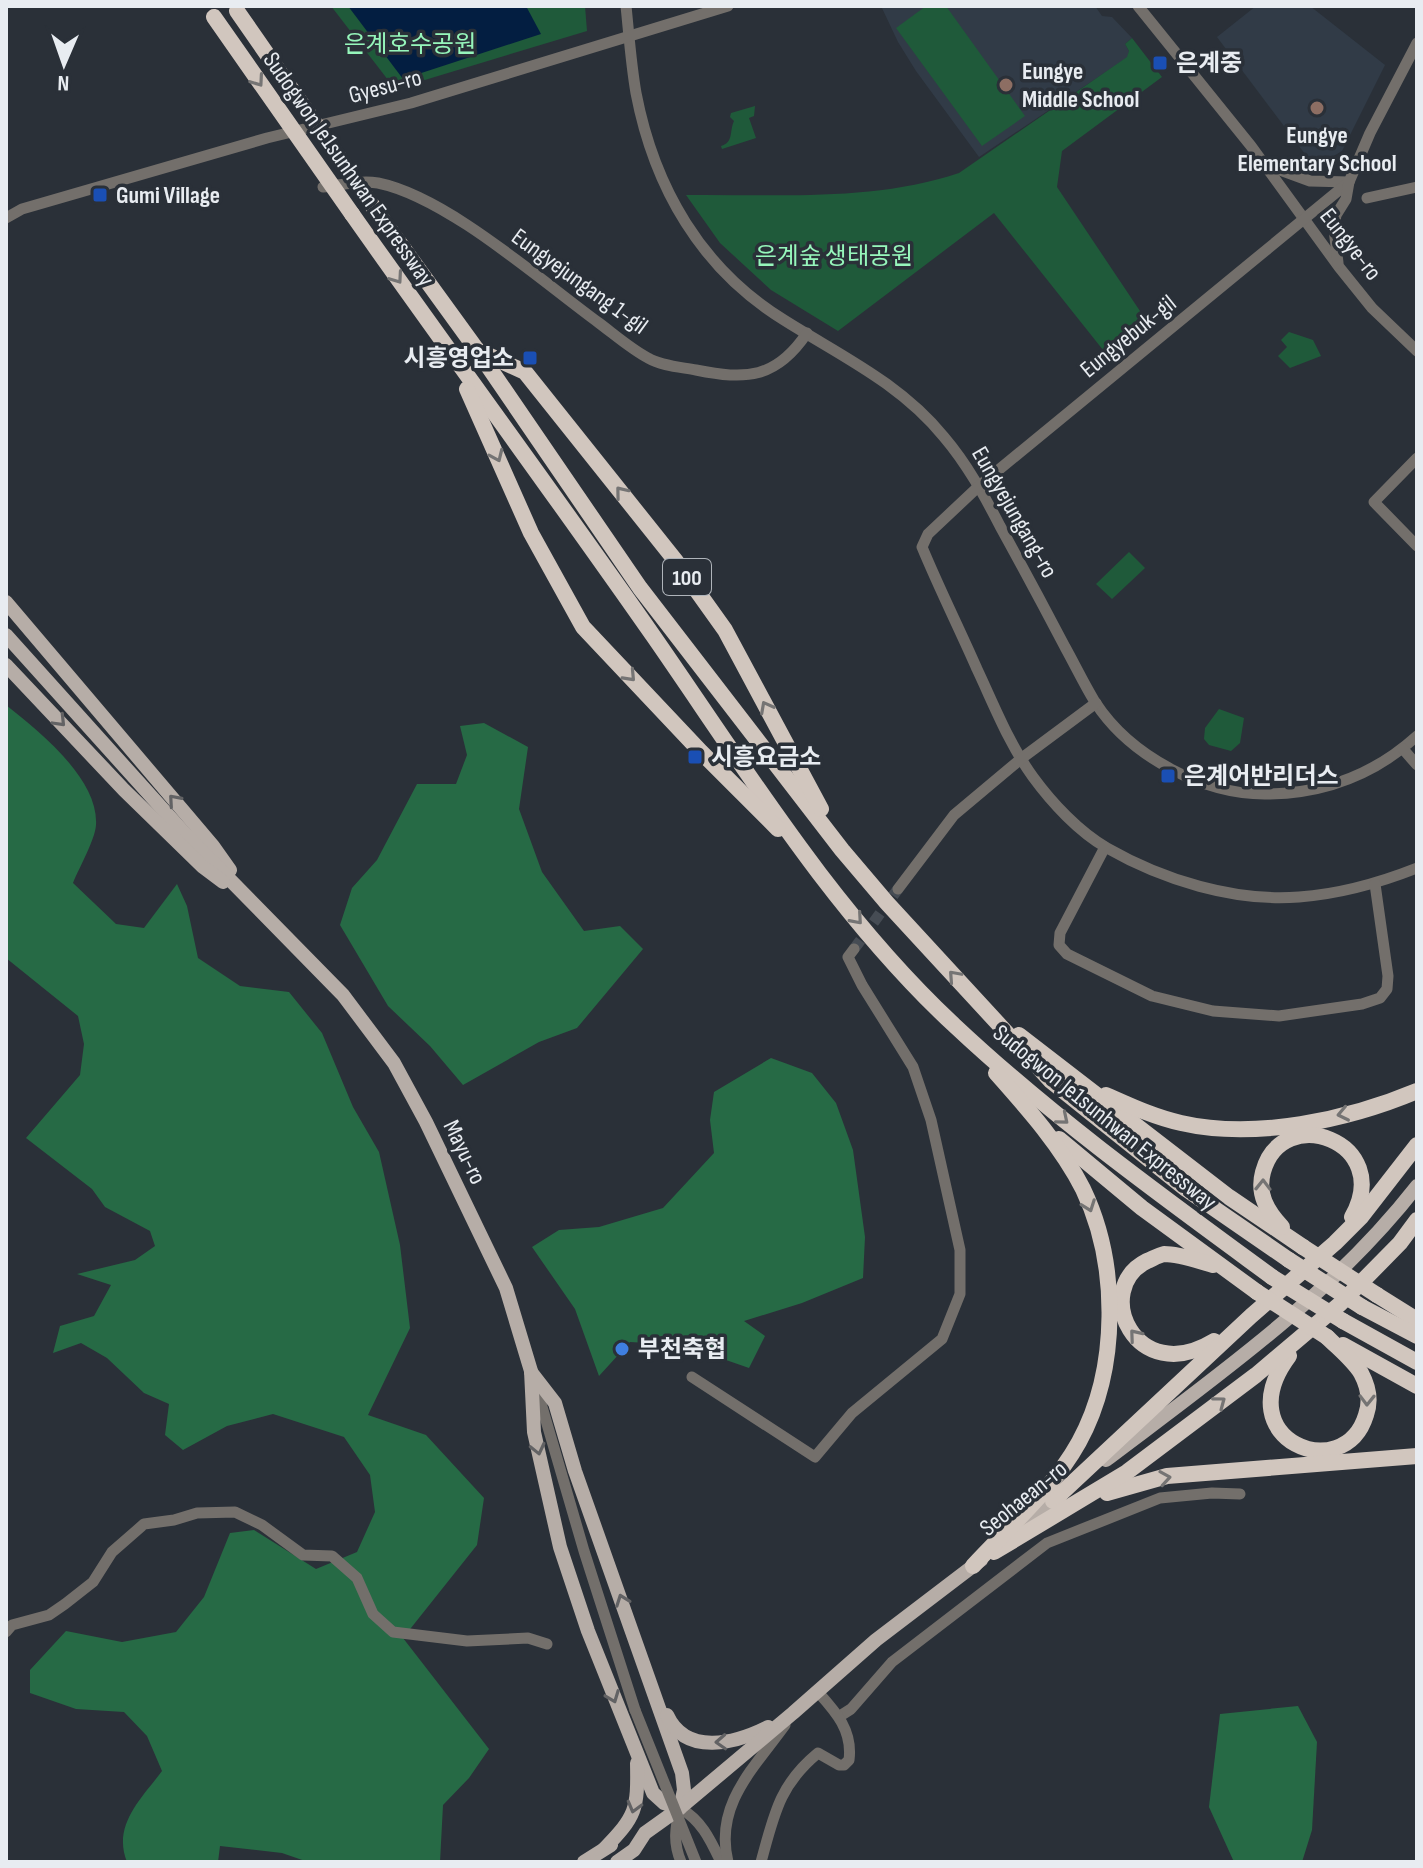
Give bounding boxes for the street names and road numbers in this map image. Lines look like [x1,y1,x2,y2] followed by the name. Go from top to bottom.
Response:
[257,47,441,292] street label: Sudogwon Je1sunhwan Expressway
[345,63,425,110] street label: Gyesu-ro
[1314,203,1388,286] street label: Eungye-ro
[506,222,653,340] street label: Eungyejungang 1-gil
[1074,289,1182,384] street label: Eungyebuk-gil
[965,441,1064,583] street label: Eungyejungang-ro
[663,559,711,595] road number: 100
[987,1018,1222,1216] street label: Sudogwon Je1sunhwan Expressway
[437,1115,492,1189] street label: Mayu-ro
[974,1454,1073,1542] street label: Seohaean-ro

